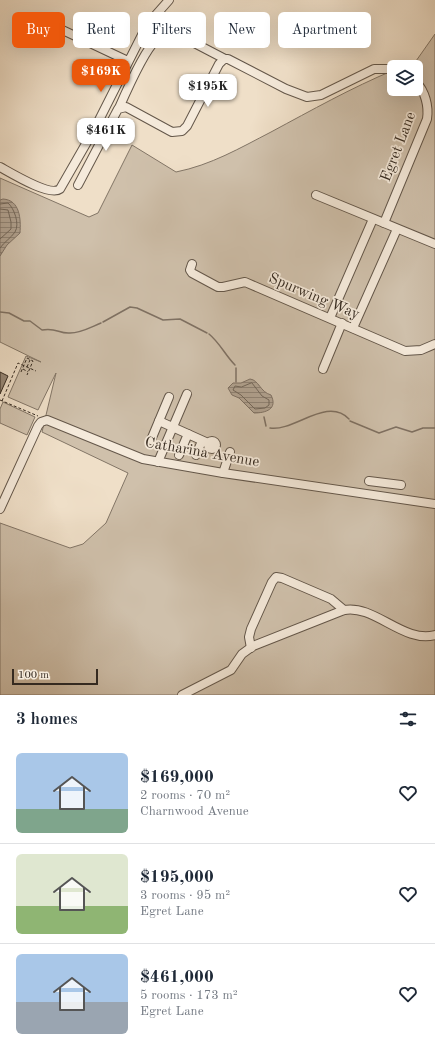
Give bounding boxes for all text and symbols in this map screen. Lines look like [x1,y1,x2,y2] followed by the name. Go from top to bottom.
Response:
[12,12,65,48] chip: Buy
[73,12,130,48] chip: Rent
[138,12,206,48] chip: Filters
[214,12,270,48] chip: New
[278,12,371,48] chip: Apartment
[73,59,129,93] pin: $169K
[387,60,423,96] map controls
[387,60,423,96] button: layers
[81,65,121,78] text: $169K
[180,74,236,108] pin: $195K
[188,80,228,93] text: $195K
[379,110,419,184] street label: Egret Lane
[78,118,134,152] pin: $461K
[86,124,126,137] text: $461K
[266,271,362,323] street label: Spurwing Way
[144,436,260,470] street label: Catharina Avenue
[12,667,98,686] scale bar
[18,670,49,681] text: 100 m
[397,708,419,730] icon: filters
[16,711,78,728] text: 3 homes
[48,769,96,817] icon: home
[140,769,214,786] text: $169,000
[397,782,419,804] icon: heart
[140,789,230,802] text: 2 rooms · 70 m²
[140,805,249,818] text: Charnwood Avenue
[140,869,214,886] text: $195,000
[48,870,96,918] icon: home
[397,883,419,905] icon: heart
[140,889,230,902] text: 3 rooms · 95 m²
[140,905,204,918] text: Egret Lane
[140,969,214,986] text: $461,000
[48,970,96,1018] icon: home
[397,983,419,1005] icon: heart
[140,989,238,1002] text: 5 rooms · 173 m²
[140,1005,204,1018] text: Egret Lane

